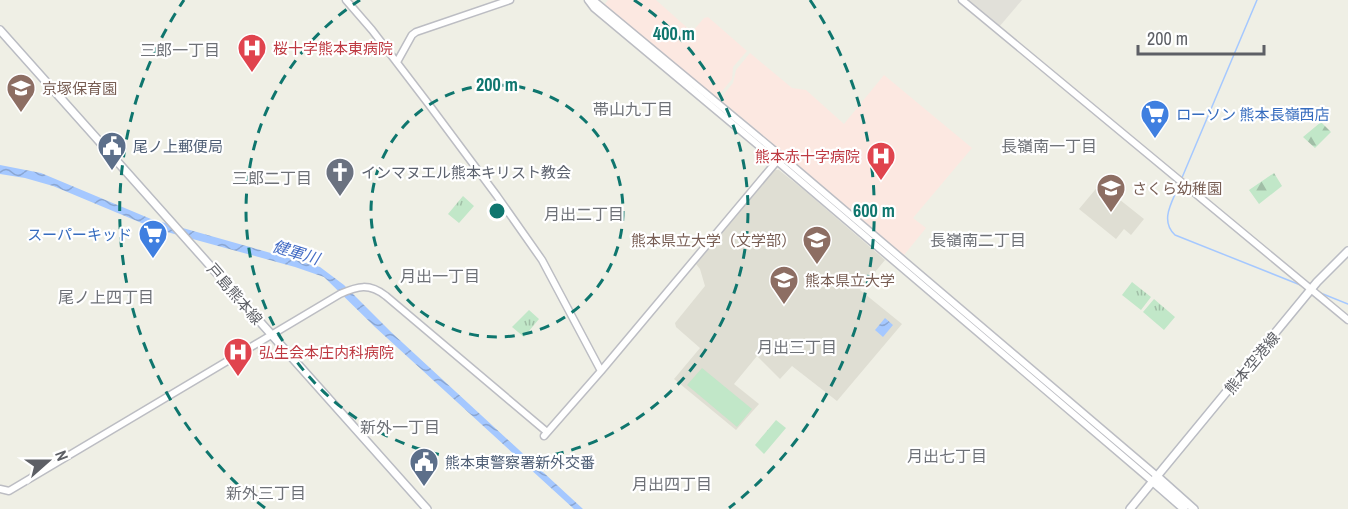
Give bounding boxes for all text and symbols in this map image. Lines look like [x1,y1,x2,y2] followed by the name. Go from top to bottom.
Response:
[1138,18,1264,56] scale bar
[653,21,695,46] text: 400 m
[1147,26,1188,51] text: 200 m
[236,32,268,74] hospital icon: 桜十字熊本東病院
[273,38,393,59] place label: 桜十字熊本東病院
[140,39,220,61] district label: 三郎一丁目
[5,72,37,114] school or university icon: 京塚保育園
[476,72,518,97] text: 200 m
[42,78,117,99] place label: 京塚保育園
[593,98,673,120] district label: 帯山九丁目
[1139,98,1171,140] supermarket icon: ローソン 熊本長嶺西店
[1176,104,1329,125] place label: ローソン 熊本長嶺西店
[96,130,128,172] public building icon: 尾ノ上郵便局
[1001,135,1097,157] district label: 長嶺南一丁目
[133,136,223,157] place label: 尾ノ上郵便局
[865,140,897,182] hospital icon: 熊本赤十字病院
[755,146,860,167] place label: 熊本赤十字病院
[324,156,356,198] church icon: インマヌエル熊本キリスト教会
[361,162,571,183] place label: インマヌエル熊本キリスト教会
[232,167,312,189] district label: 三郎二丁目
[1095,172,1127,214] school or university icon: さくら幼稚園
[1132,178,1222,199] place label: さくら幼稚園
[853,198,895,223] text: 600 m
[487,201,507,221] centre of rings
[544,203,624,225] district label: 月出二丁目
[137,218,169,260] supermarket icon: スーパーキッド
[27,224,132,245] place label: スーパーキッド
[801,224,833,266] school or university icon: 熊本県立大学（文学部）
[930,229,1026,251] district label: 長嶺南二丁目
[631,230,796,251] place label: 熊本県立大学（文学部）
[270,234,324,270] water label: 健軍川
[202,259,268,329] street label: 戸島熊本線
[768,264,800,306] school or university icon: 熊本県立大学
[400,265,480,287] district label: 月出一丁目
[805,270,895,291] place label: 熊本県立大学
[58,286,154,308] district label: 尾ノ上四丁目
[1220,328,1284,398] street label: 熊本空港線
[222,336,254,378] hospital icon: 弘生会本庄内科病院
[757,336,837,358] district label: 月出三丁目
[259,342,394,363] place label: 弘生会本庄内科病院
[360,416,440,438] district label: 新外一丁目
[18,431,78,491] north arrow
[907,445,987,467] district label: 月出七丁目
[408,446,440,488] public building icon: 熊本東警察署新外交番
[50,447,74,464] text: N
[445,452,595,473] place label: 熊本東警察署新外交番
[632,473,712,495] district label: 月出四丁目
[226,482,306,504] district label: 新外三丁目

